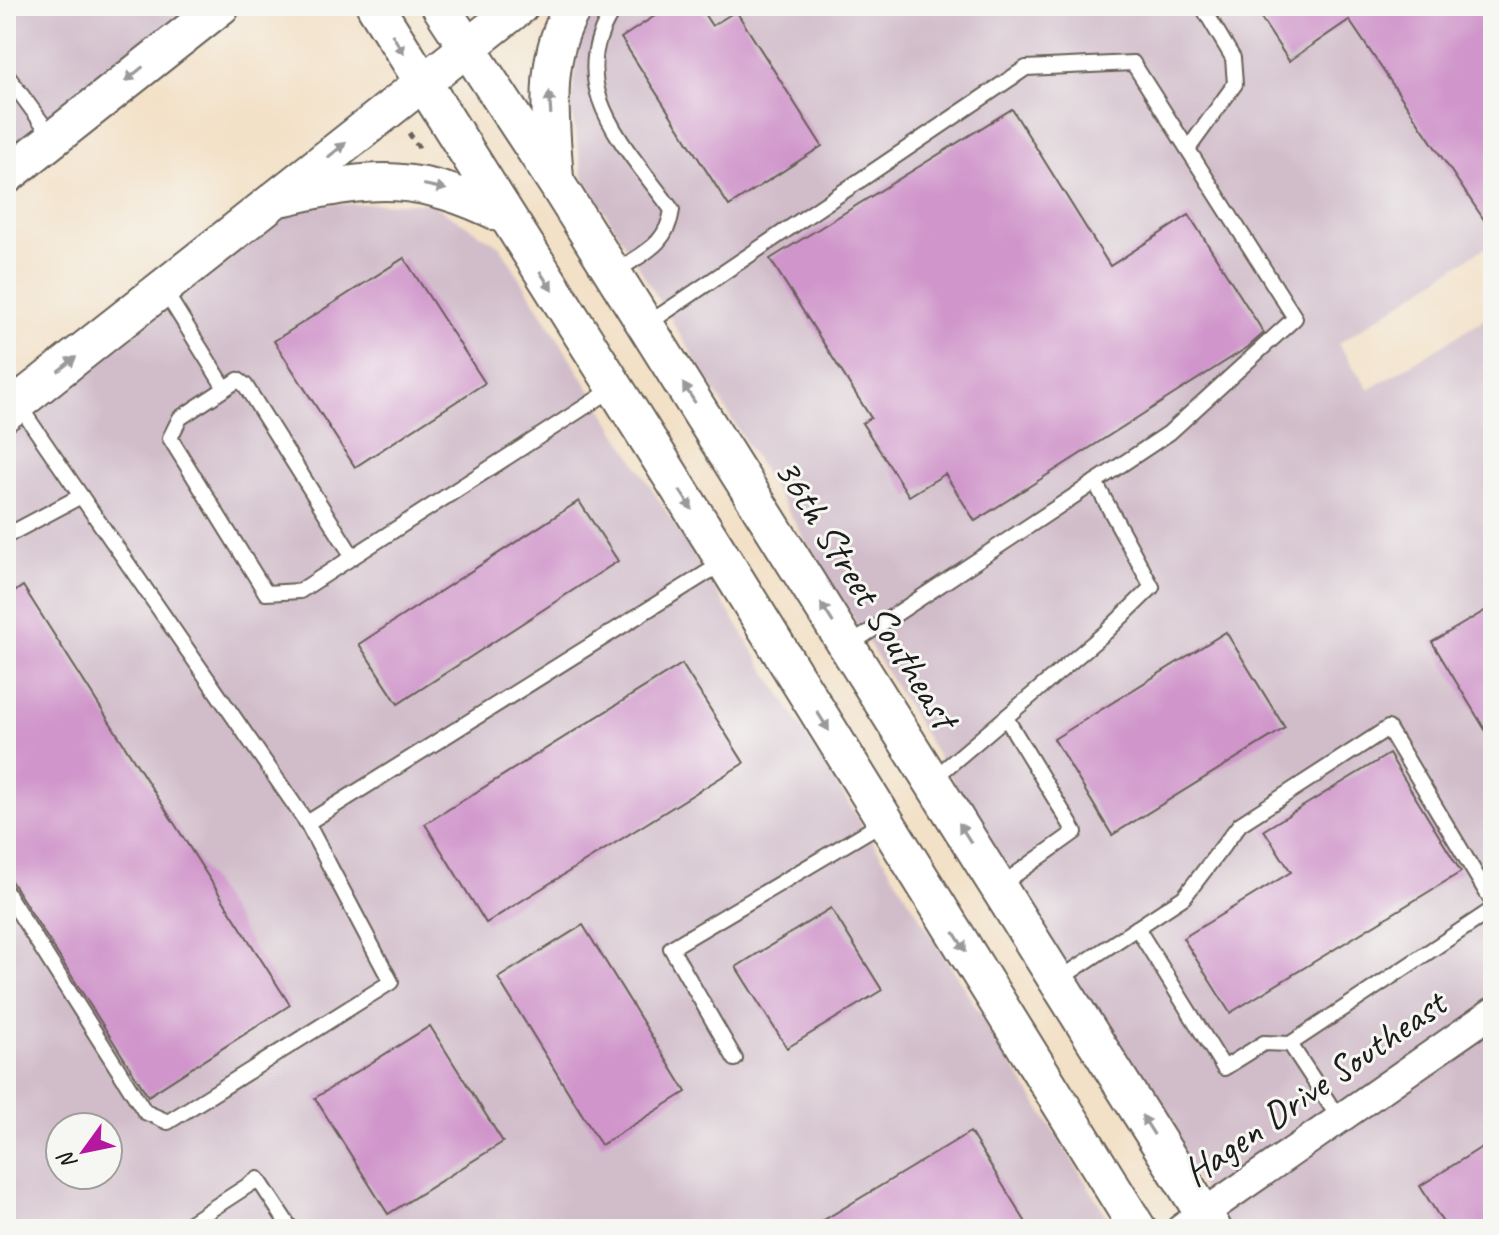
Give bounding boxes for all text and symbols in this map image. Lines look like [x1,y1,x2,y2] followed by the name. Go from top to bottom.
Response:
[390,33,404,56] one-way arrow
[124,65,144,82] one-way arrow
[543,90,556,115] one-way arrow
[327,142,347,159] one-way arrow
[422,181,447,194] one-way arrow
[539,270,553,292] one-way arrow
[57,356,77,372] one-way arrow
[682,382,696,404] one-way arrow
[763,449,972,742] street label: 36th Street Southeast
[678,489,692,511] one-way arrow
[820,602,834,624] one-way arrow
[816,710,830,732] one-way arrow
[958,822,972,844] one-way arrow
[953,931,967,953] one-way arrow
[1173,977,1458,1197] street label: Hagen Drive Southeast
[44,1111,124,1191] north arrow
[1140,1114,1155,1135] one-way arrow
[51,1145,84,1175] text: N

